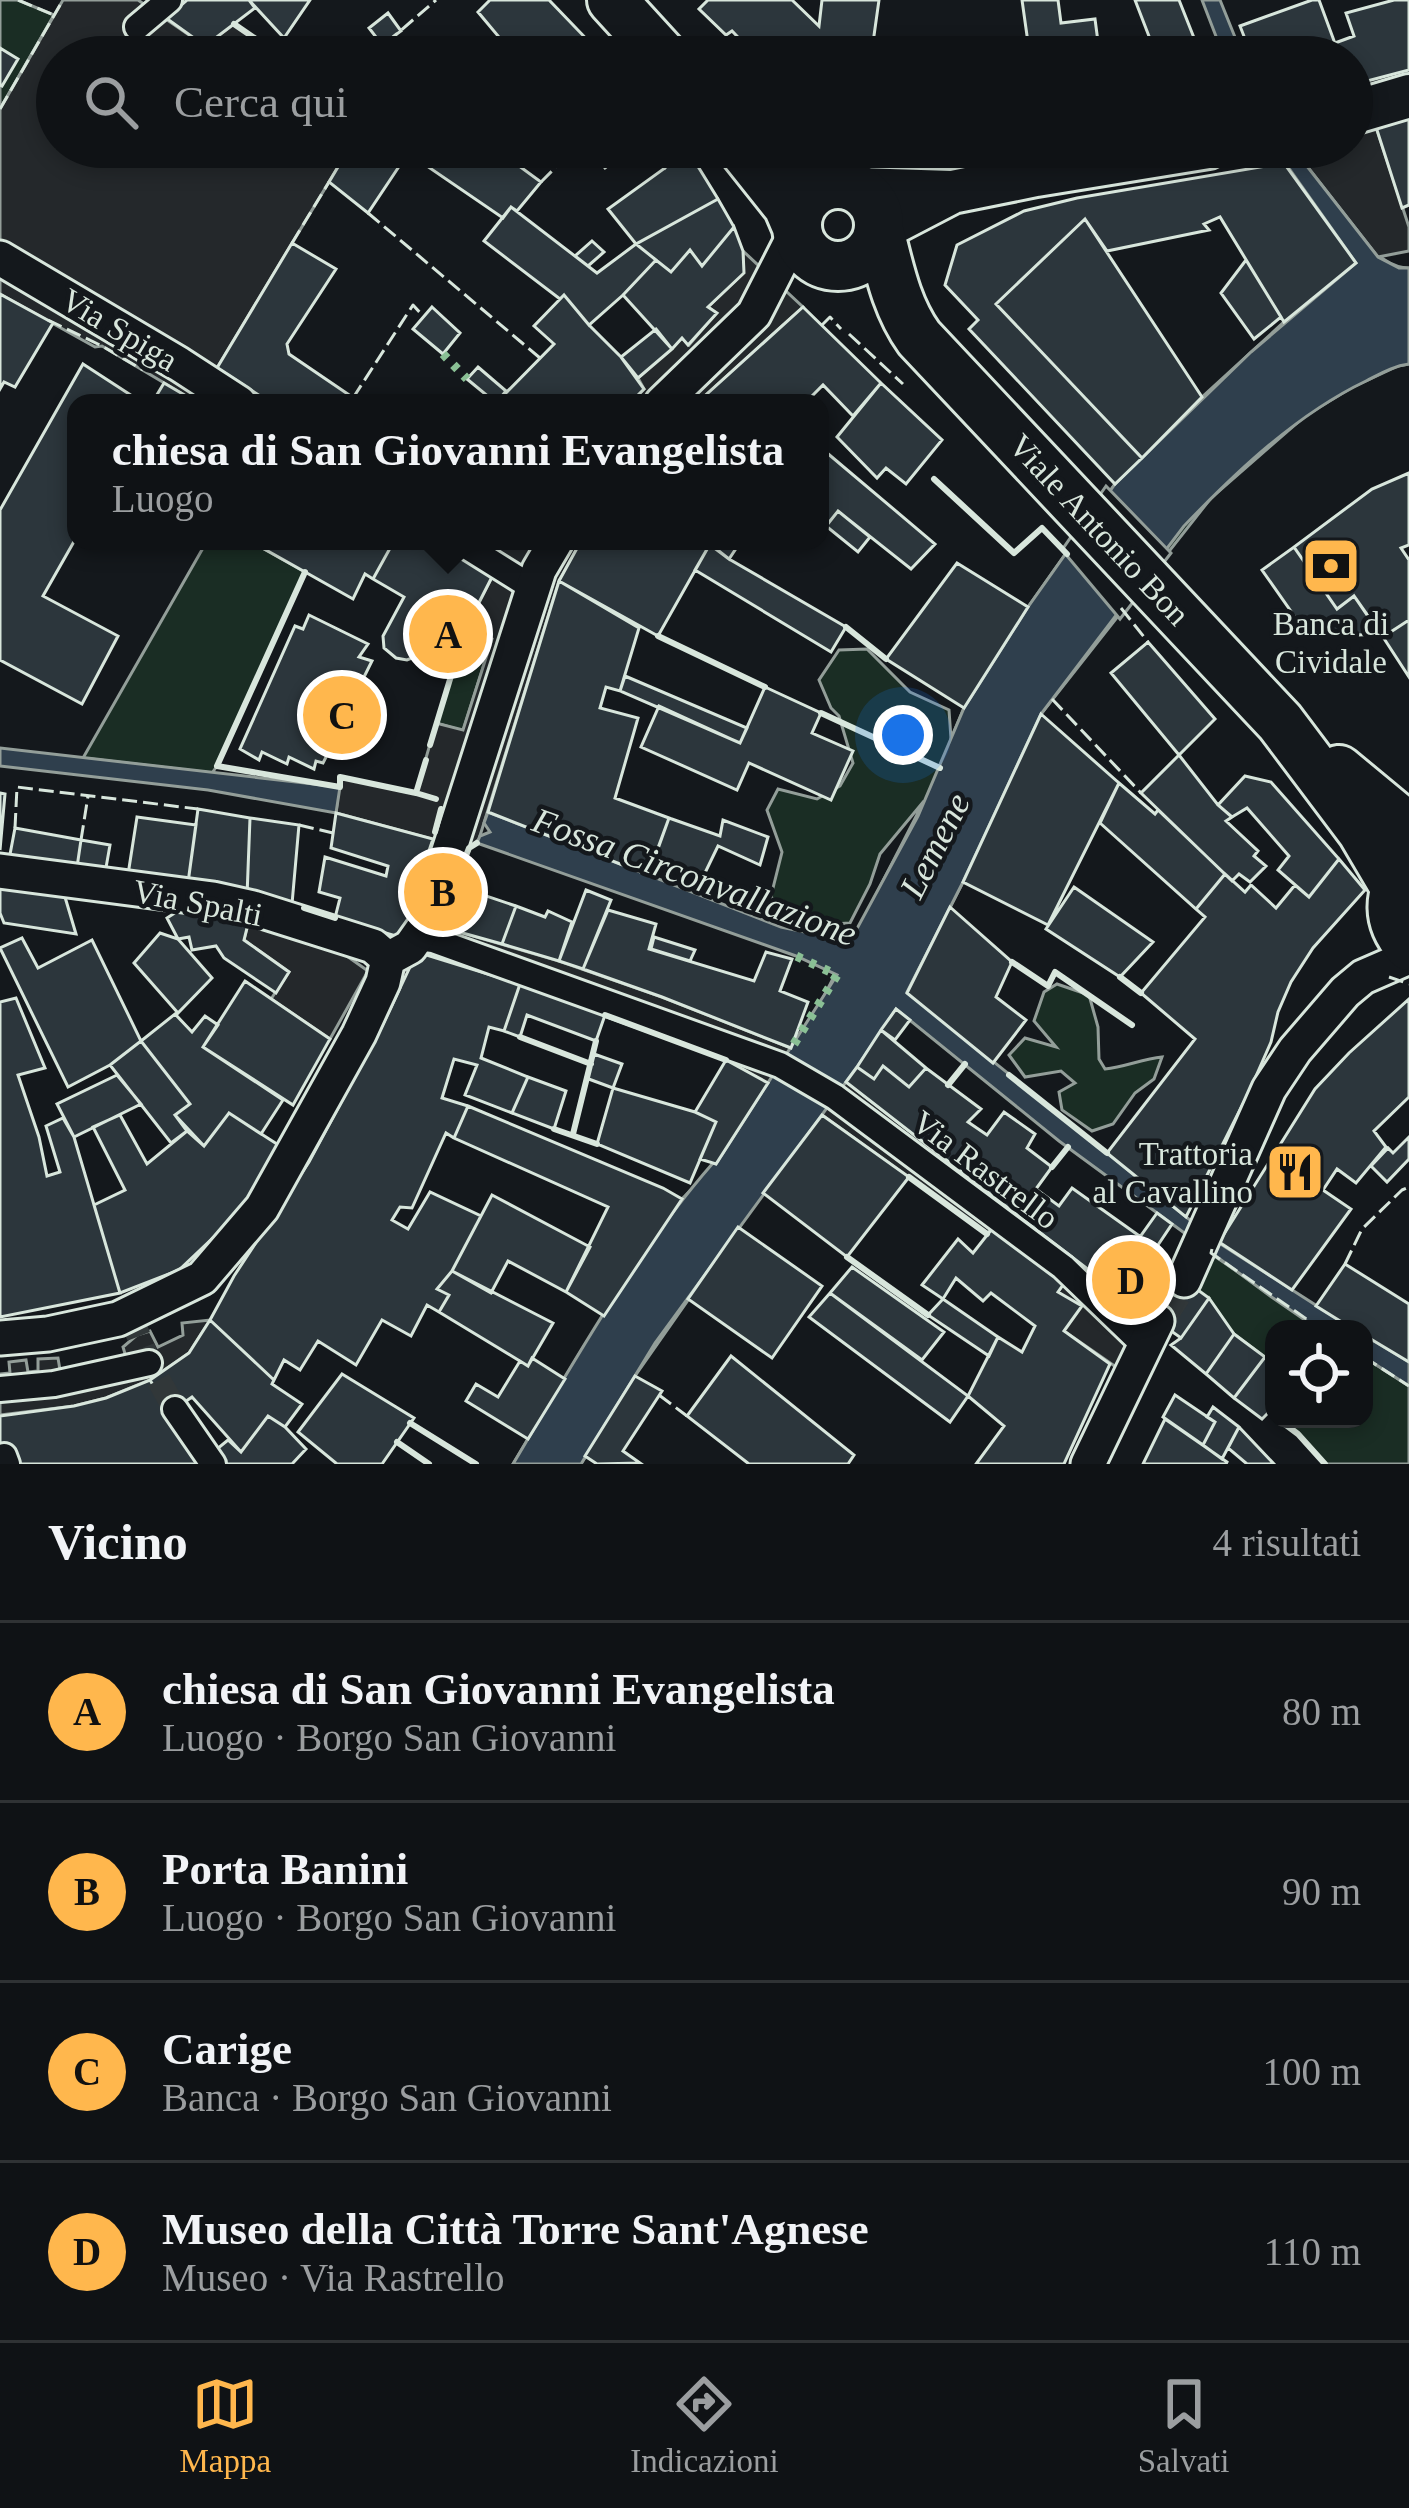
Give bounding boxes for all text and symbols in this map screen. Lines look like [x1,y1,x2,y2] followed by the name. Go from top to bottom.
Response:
[36,36,1373,168] search box
[78,69,144,135] icon: search
[174,77,348,127] text: Cerca qui
[55,281,184,379] street label: Via Spiga
[67,394,829,550] popup
[112,425,784,475] text: chiesa di San Giovanni Evangelista
[1002,427,1197,632] street label: Viale Antonio Bon
[112,477,214,520] text: Luogo
[1300,535,1362,597] bank icon: Banca di Cividale
[409,589,487,679] pin: A
[1273,606,1389,680] place label: Banca di Cividale
[303,670,381,760] pin: C
[873,705,933,765] your location
[891,786,978,905] water label: Lemene
[526,799,862,954] water label: Fossa Circonvallazione
[404,847,482,937] pin: B
[130,873,266,933] street label: Via Spalti
[905,1103,1065,1236] street label: Via Rastrello
[1093,1136,1253,1210] place label: Trattoria al Cavallino
[1264,1141,1326,1203] restaurant icon: Trattoria al Cavallino
[1092,1235,1170,1325] pin: D
[1265,1320,1373,1428] map controls
[1265,1320,1373,1428] button: locate
[48,1514,188,1570] text: Vicino
[1213,1521,1361,1564] text: 4 risultati
[162,1664,835,1714] text: chiesa di San Giovanni Evangelista
[73,1690,101,1733] text: A
[1282,1690,1361,1733] text: 80 m
[162,1716,616,1759] text: Luogo · Borgo San Giovanni
[162,1844,408,1894] text: Porta Banini
[74,1870,100,1913] text: B
[1282,1870,1361,1913] text: 90 m
[162,1896,616,1939] text: Luogo · Borgo San Giovanni
[162,2024,292,2074] text: Carige
[73,2050,101,2093] text: C
[1262,2050,1361,2093] text: 100 m
[162,2076,612,2119] text: Banca · Borgo San Giovanni
[162,2204,869,2254] text: Museo della Città Torre Sant'Agnese
[73,2230,101,2273] text: D
[1264,2230,1361,2273] text: 110 m
[162,2256,504,2299] text: Museo · Via Rastrello
[180,2371,271,2480] tab: Mappa
[630,2371,779,2480] tab: Indicazioni
[1138,2371,1229,2480] tab: Salvati

